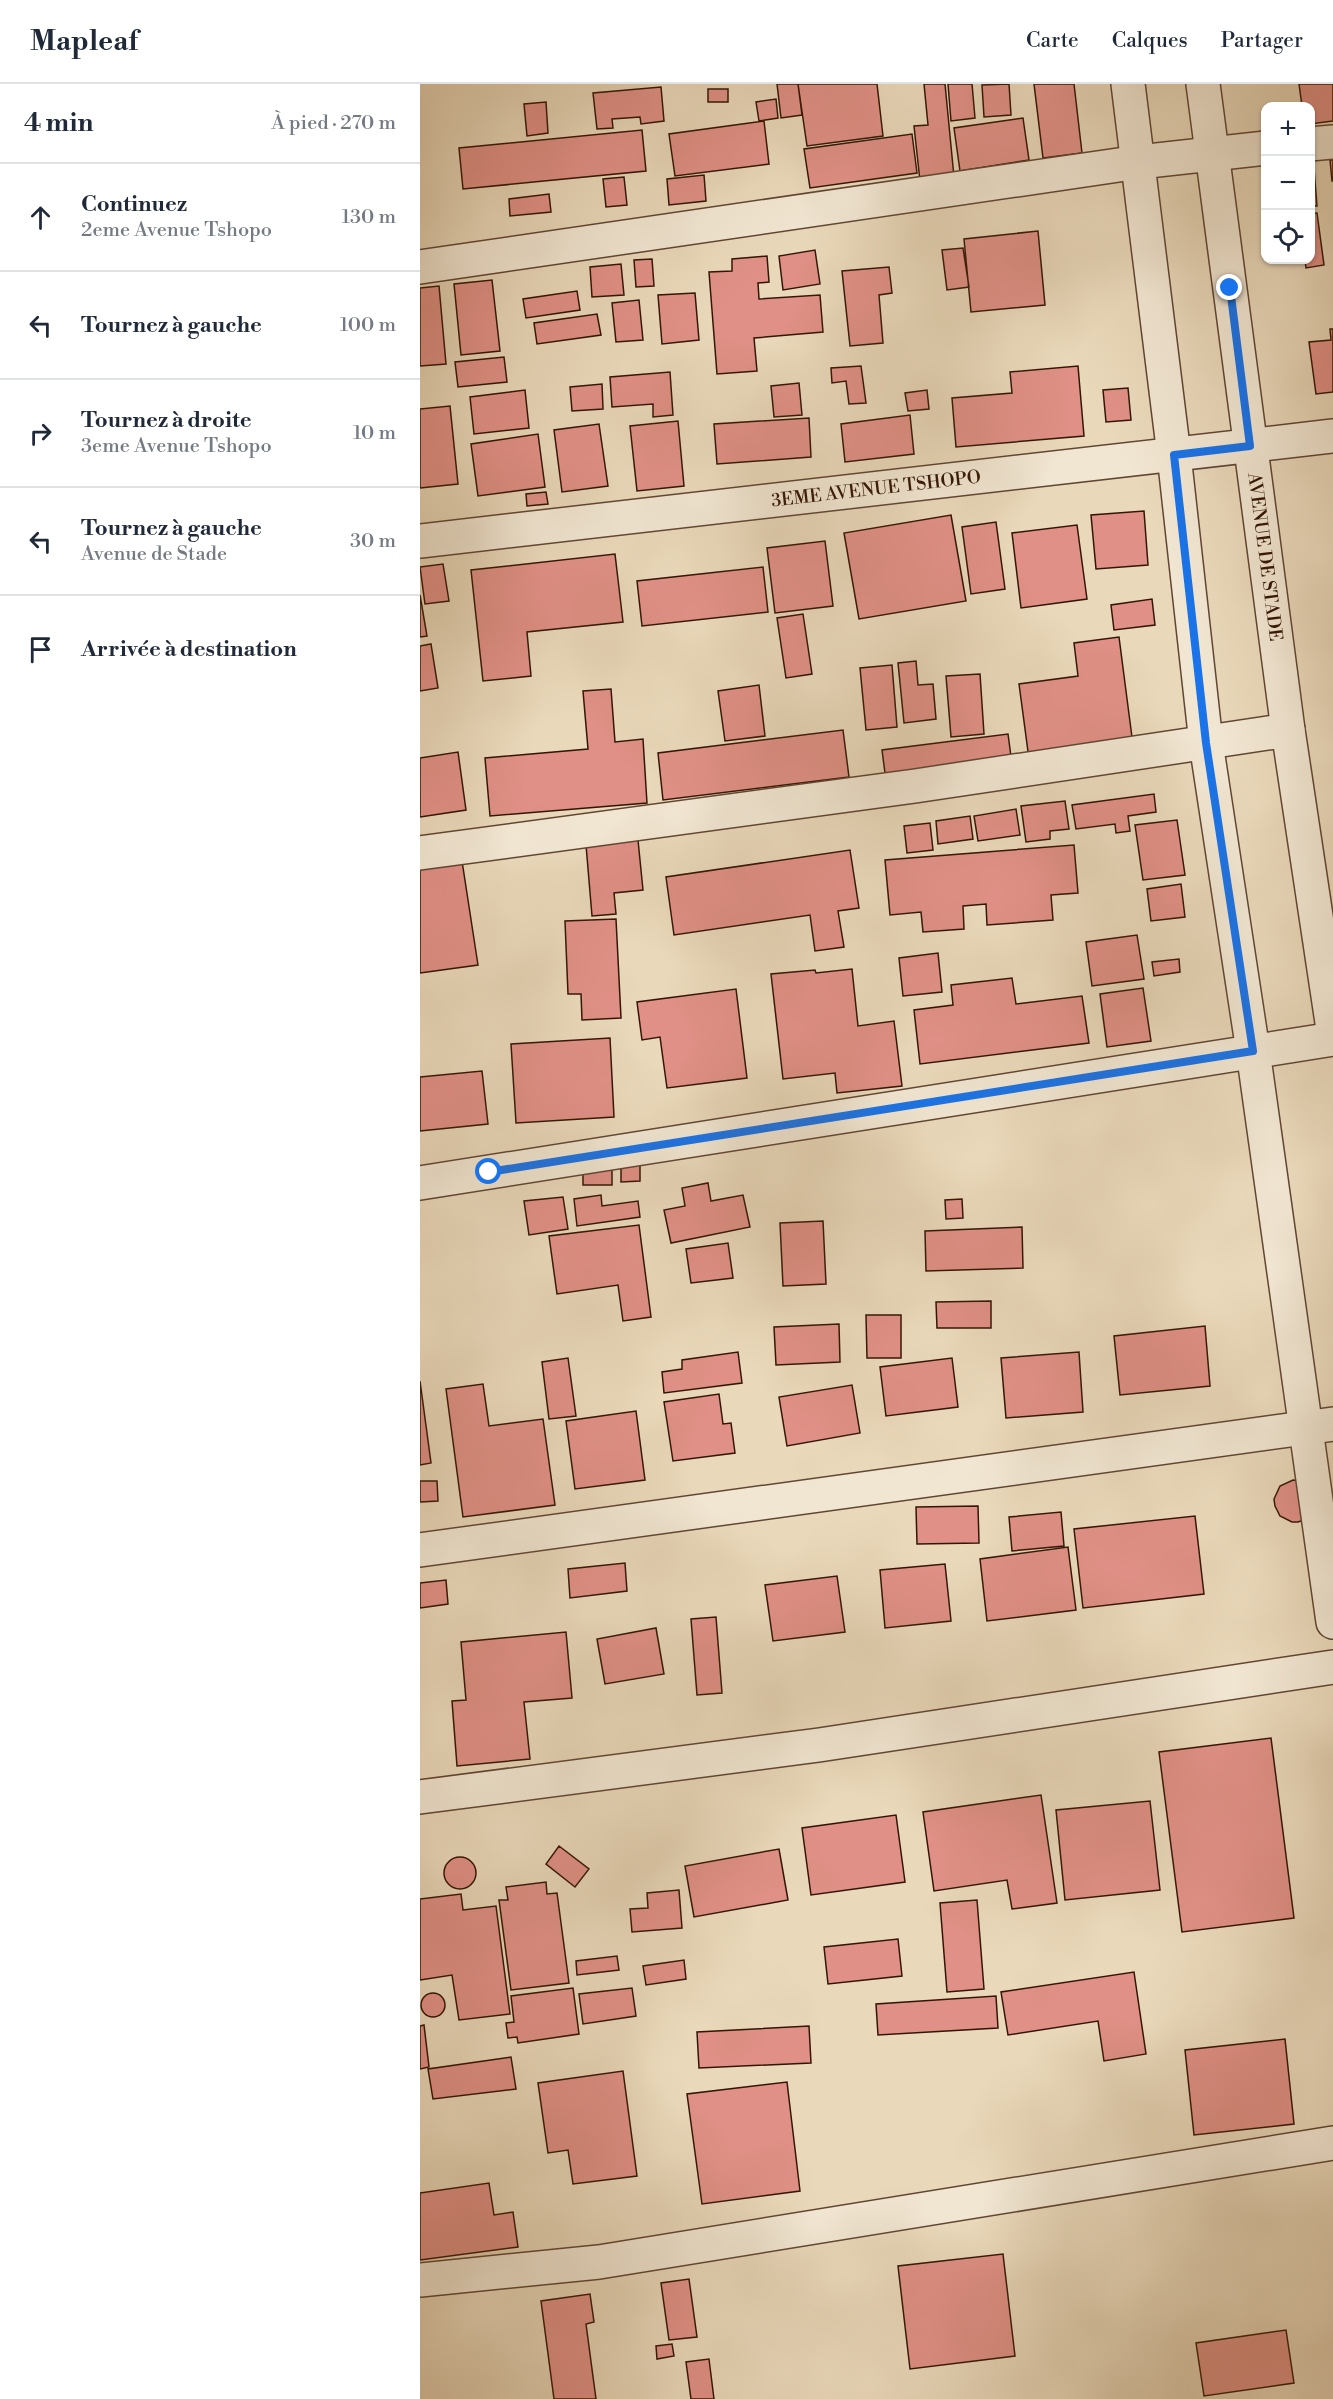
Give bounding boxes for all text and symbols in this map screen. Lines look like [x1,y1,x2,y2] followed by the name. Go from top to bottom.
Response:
[30,24,138,59] text: Mapleaf
[1026,28,1079,54] text: Carte
[1112,28,1188,54] text: Calques
[1221,28,1303,54] text: Partager
[1261,102,1315,264] map controls
[1261,102,1315,156] button: +
[24,107,94,139] text: 4 min
[271,111,396,136] text: À pied · 270 m
[1261,156,1315,210] button: −
[81,191,187,218] text: Continuez
[24,201,57,234] icon: ahead
[341,205,396,230] text: 130 m
[1261,210,1315,264] button: locate
[81,218,272,243] text: 2eme Avenue Tshopo
[1216,274,1242,300] route end
[24,309,57,342] icon: left
[81,312,262,339] text: Tournez à gauche
[340,313,396,338] text: 100 m
[81,407,252,434] text: Tournez à droite
[24,417,57,450] icon: right
[353,421,396,446] text: 10 m
[81,434,272,459] text: 3eme Avenue Tshopo
[770,466,982,513] street label: 3EME AVENUE TSHOPO
[1242,470,1287,643] street label: AVENUE DE STADE
[81,515,262,542] text: Tournez à gauche
[24,525,57,558] icon: left
[350,529,396,554] text: 30 m
[81,542,227,567] text: Avenue de Stade
[24,633,57,666] icon: arrive
[81,636,297,663] text: Arrivée à destination
[475,1158,501,1184] route start

